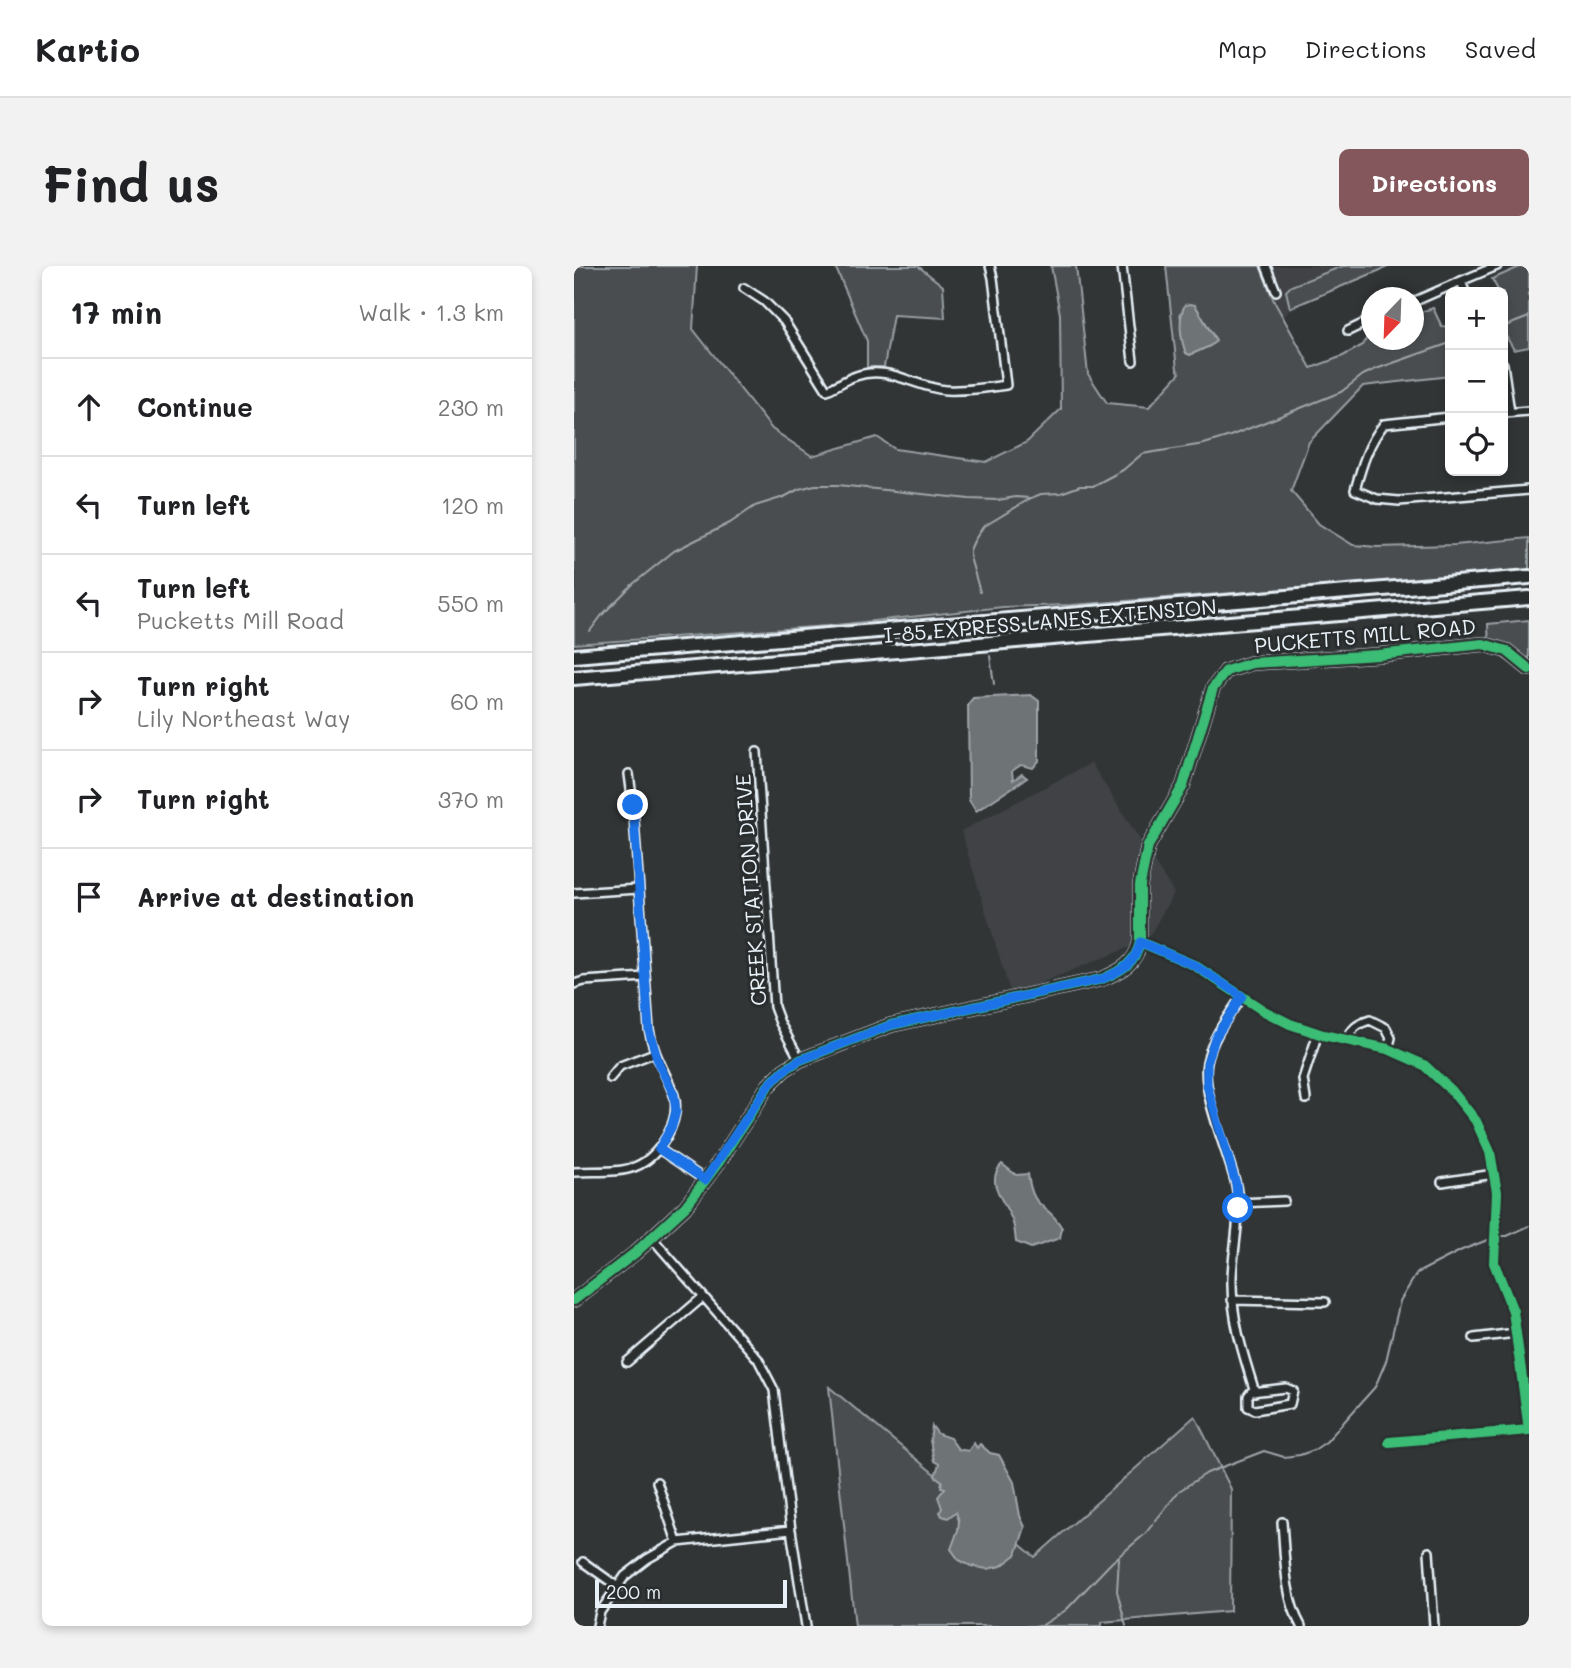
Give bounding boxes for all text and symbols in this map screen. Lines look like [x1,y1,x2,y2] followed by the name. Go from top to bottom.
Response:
[35,27,140,70] text: Kartio
[1218,33,1267,64] text: Map
[1305,33,1427,64] text: Directions
[1465,33,1536,64] text: Saved
[1339,149,1529,216] button: Directions
[42,151,220,214] text: Find us
[1361,287,1424,350] north arrow
[1445,287,1508,476] map controls
[1445,287,1508,350] button: +
[70,292,162,332] text: 17 min
[358,297,504,327] text: Walk · 1.3 km
[1445,350,1508,413] button: −
[70,388,108,426] icon: ahead
[137,390,253,424] text: Continue
[438,392,504,422] text: 230 m
[1445,413,1508,476] button: locate
[70,486,108,524] icon: left
[137,488,250,522] text: Turn left
[441,490,504,520] text: 120 m
[137,571,250,605] text: Turn left
[70,584,108,622] icon: left
[437,588,504,618] text: 550 m
[882,592,1218,648] street label: I-85 EXPRESS LANES EXTENSION
[137,605,344,635] text: Pucketts Mill Road
[1253,612,1477,658] street label: PUCKETTS MILL ROAD
[137,669,270,703] text: Turn right
[70,682,108,720] icon: right
[450,686,504,716] text: 60 m
[137,703,350,733] text: Lily Northeast Way
[728,773,772,1007] street label: CREEK STATION DRIVE
[70,780,108,818] icon: right
[137,782,270,816] text: Turn right
[438,784,504,814] text: 370 m
[617,789,648,820] route end
[70,878,108,916] icon: arrive
[137,880,414,914] text: Arrive at destination
[1222,1192,1253,1223] route start
[595,1577,788,1609] scale bar
[606,1579,661,1604] text: 200 m

